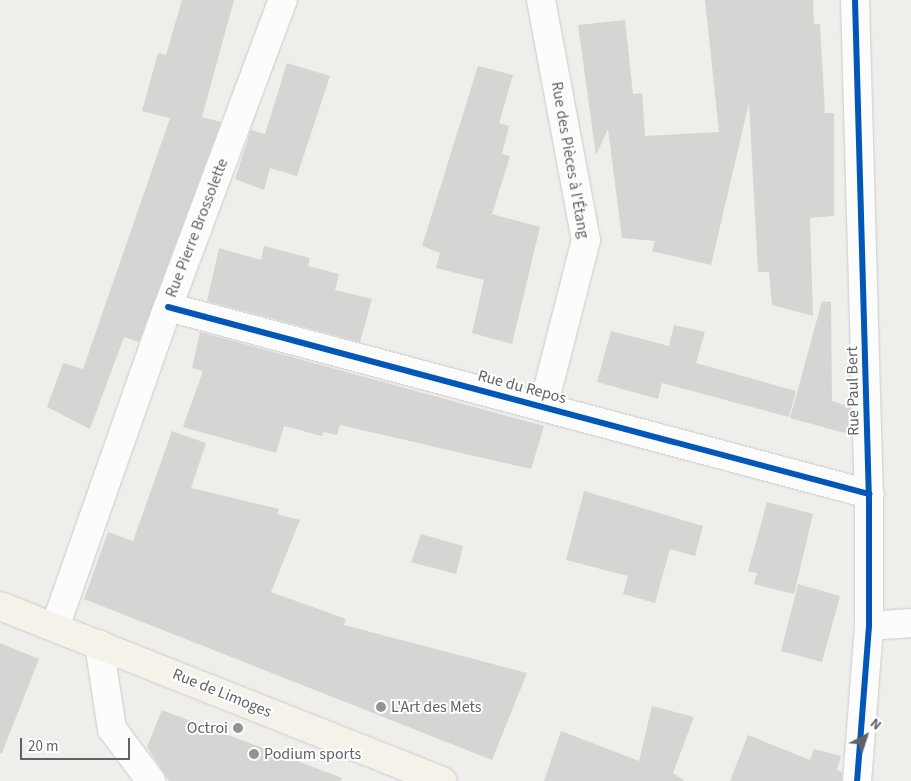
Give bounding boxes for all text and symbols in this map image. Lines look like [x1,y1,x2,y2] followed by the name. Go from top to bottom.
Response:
[547,80,593,240] street label: Rue des Pièces à l'Étang
[162,156,232,300] street label: Rue Pierre Brossolette
[843,346,863,436] street label: Rue Paul Bert
[476,366,568,408] street label: Rue du Repos
[170,664,274,722] street label: Rue de Limoges
[391,697,481,717] place label: L'Art des Mets
[375,701,387,713] marker: L'Art des Mets
[841,711,891,761] north arrow
[866,714,886,735] text: N
[187,718,228,738] place label: Octroi
[232,722,244,734] marker: Octroi
[22,728,132,760] scale bar
[28,736,58,757] text: 20 m
[264,744,361,764] place label: Podium sports
[248,748,260,760] marker: Podium sports

